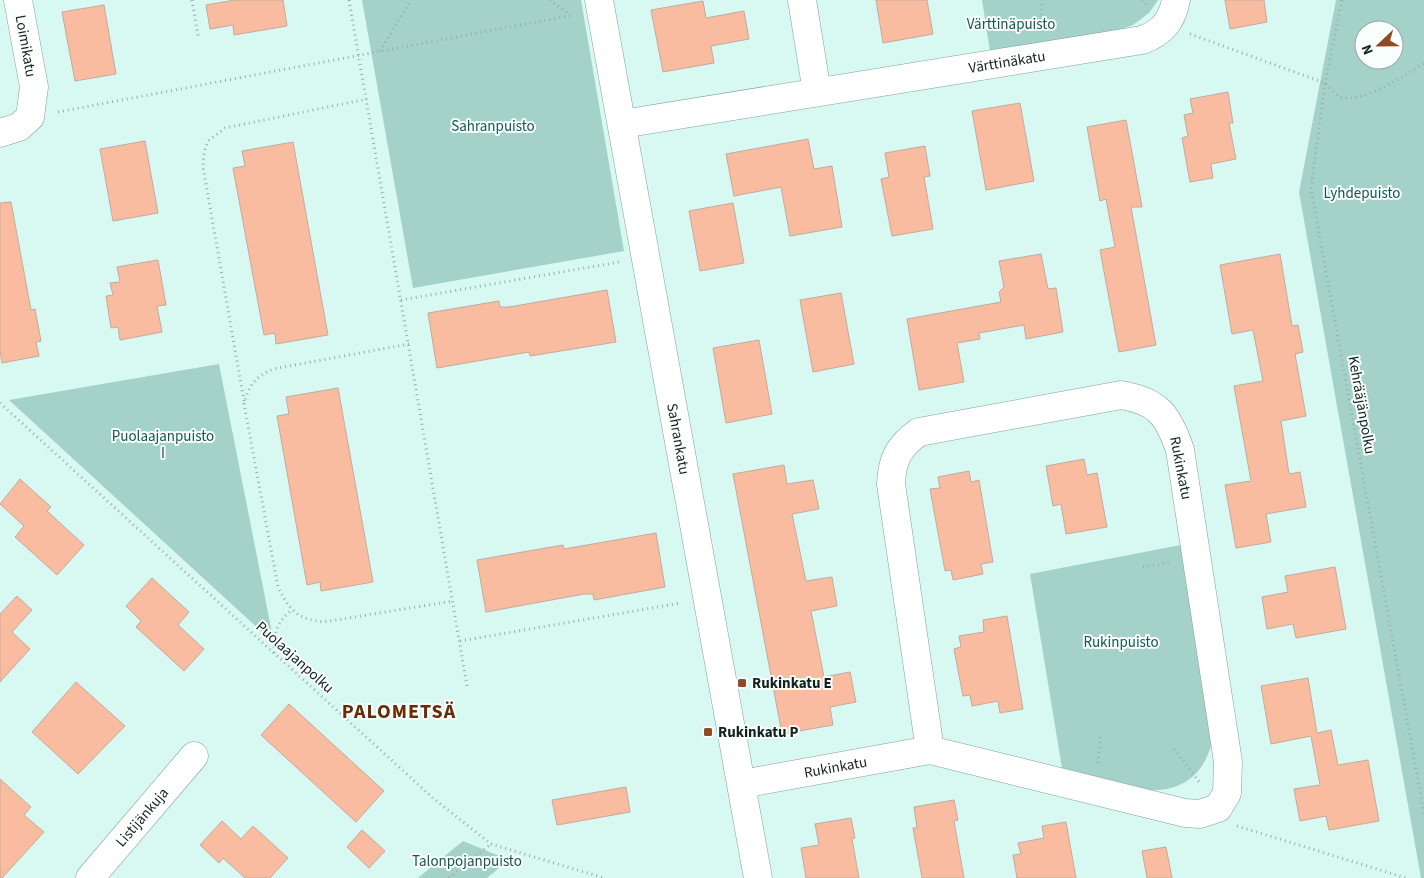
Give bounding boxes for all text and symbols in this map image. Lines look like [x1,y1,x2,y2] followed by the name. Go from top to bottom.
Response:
[10,13,41,79] street label: Loimikatu
[967,14,1055,35] park label: Värttinäpuisto
[1354,20,1404,70] north arrow
[1357,41,1379,58] text: N
[967,46,1047,79] street label: Värttinäkatu
[451,116,535,137] park label: Sahranpuisto
[1324,183,1400,204] park label: Lyhdepuisto
[1343,354,1380,456] street label: Kehrääjänpolku
[661,402,695,476] street label: Sahrankatu
[112,426,214,464] park label: Puolaajanpuisto I
[1164,435,1197,501] street label: Rukinkatu
[251,616,338,698] street label: Puolaajanpolku
[1083,632,1159,653] park label: Rukinpuisto
[752,673,832,694] place label: Rukinkatu E
[736,677,748,689] marker: Rukinkatu E
[342,698,456,726] district label: PALOMETSÄ
[718,722,799,743] place label: Rukinkatu P
[702,726,714,738] marker: Rukinkatu P
[802,752,869,784] street label: Rukinkatu
[111,783,174,852] street label: Listijänkuja
[412,851,522,872] park label: Talonpojanpuisto

